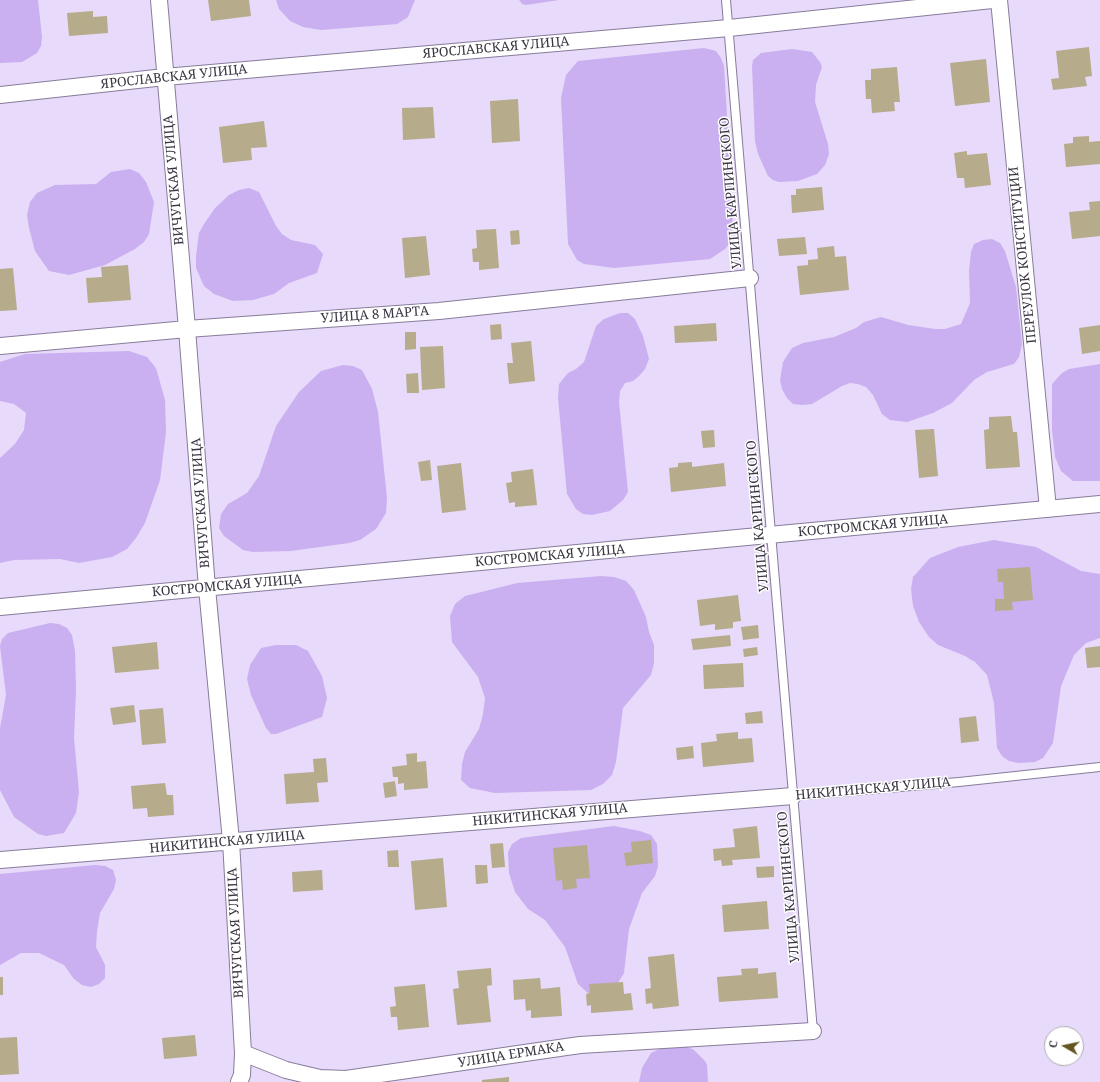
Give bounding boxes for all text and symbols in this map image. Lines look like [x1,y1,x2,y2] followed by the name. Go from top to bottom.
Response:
[422,34,570,62] street label: ЯРОСЛАВСКАЯ УЛИЦА
[100,62,248,92] street label: ЯРОСЛАВСКАЯ УЛИЦА
[161,114,187,246] street label: ВИЧУГСКАЯ УЛИЦА
[717,116,745,270] street label: УЛИЦА КАРПИНСКОГО
[1006,166,1040,344] street label: ПЕРЕУЛОК КОНСТИТУЦИИ
[320,303,430,327] street label: УЛИЦА 8 МАРТА
[189,437,213,569] street label: ВИЧУГСКАЯ УЛИЦА
[744,439,772,593] street label: УЛИЦА КАРПИНСКОГО
[797,512,949,540] street label: КОСТРОМСКАЯ УЛИЦА
[474,542,626,570] street label: КОСТРОМСКАЯ УЛИЦА
[151,572,303,600] street label: КОСТРОМСКАЯ УЛИЦА
[795,774,951,804] street label: НИКИТИНСКАЯ УЛИЦА
[472,800,628,830] street label: НИКИТИНСКАЯ УЛИЦА
[775,810,803,964] street label: УЛИЦА КАРПИНСКОГО
[149,827,305,857] street label: НИКИТИНСКАЯ УЛИЦА
[225,867,247,999] street label: ВИЧУГСКАЯ УЛИЦА
[1044,1026,1084,1066] north arrow
[457,1039,565,1071] street label: УЛИЦА ЕРМАКА
[1045,1039,1061,1049] text: С

